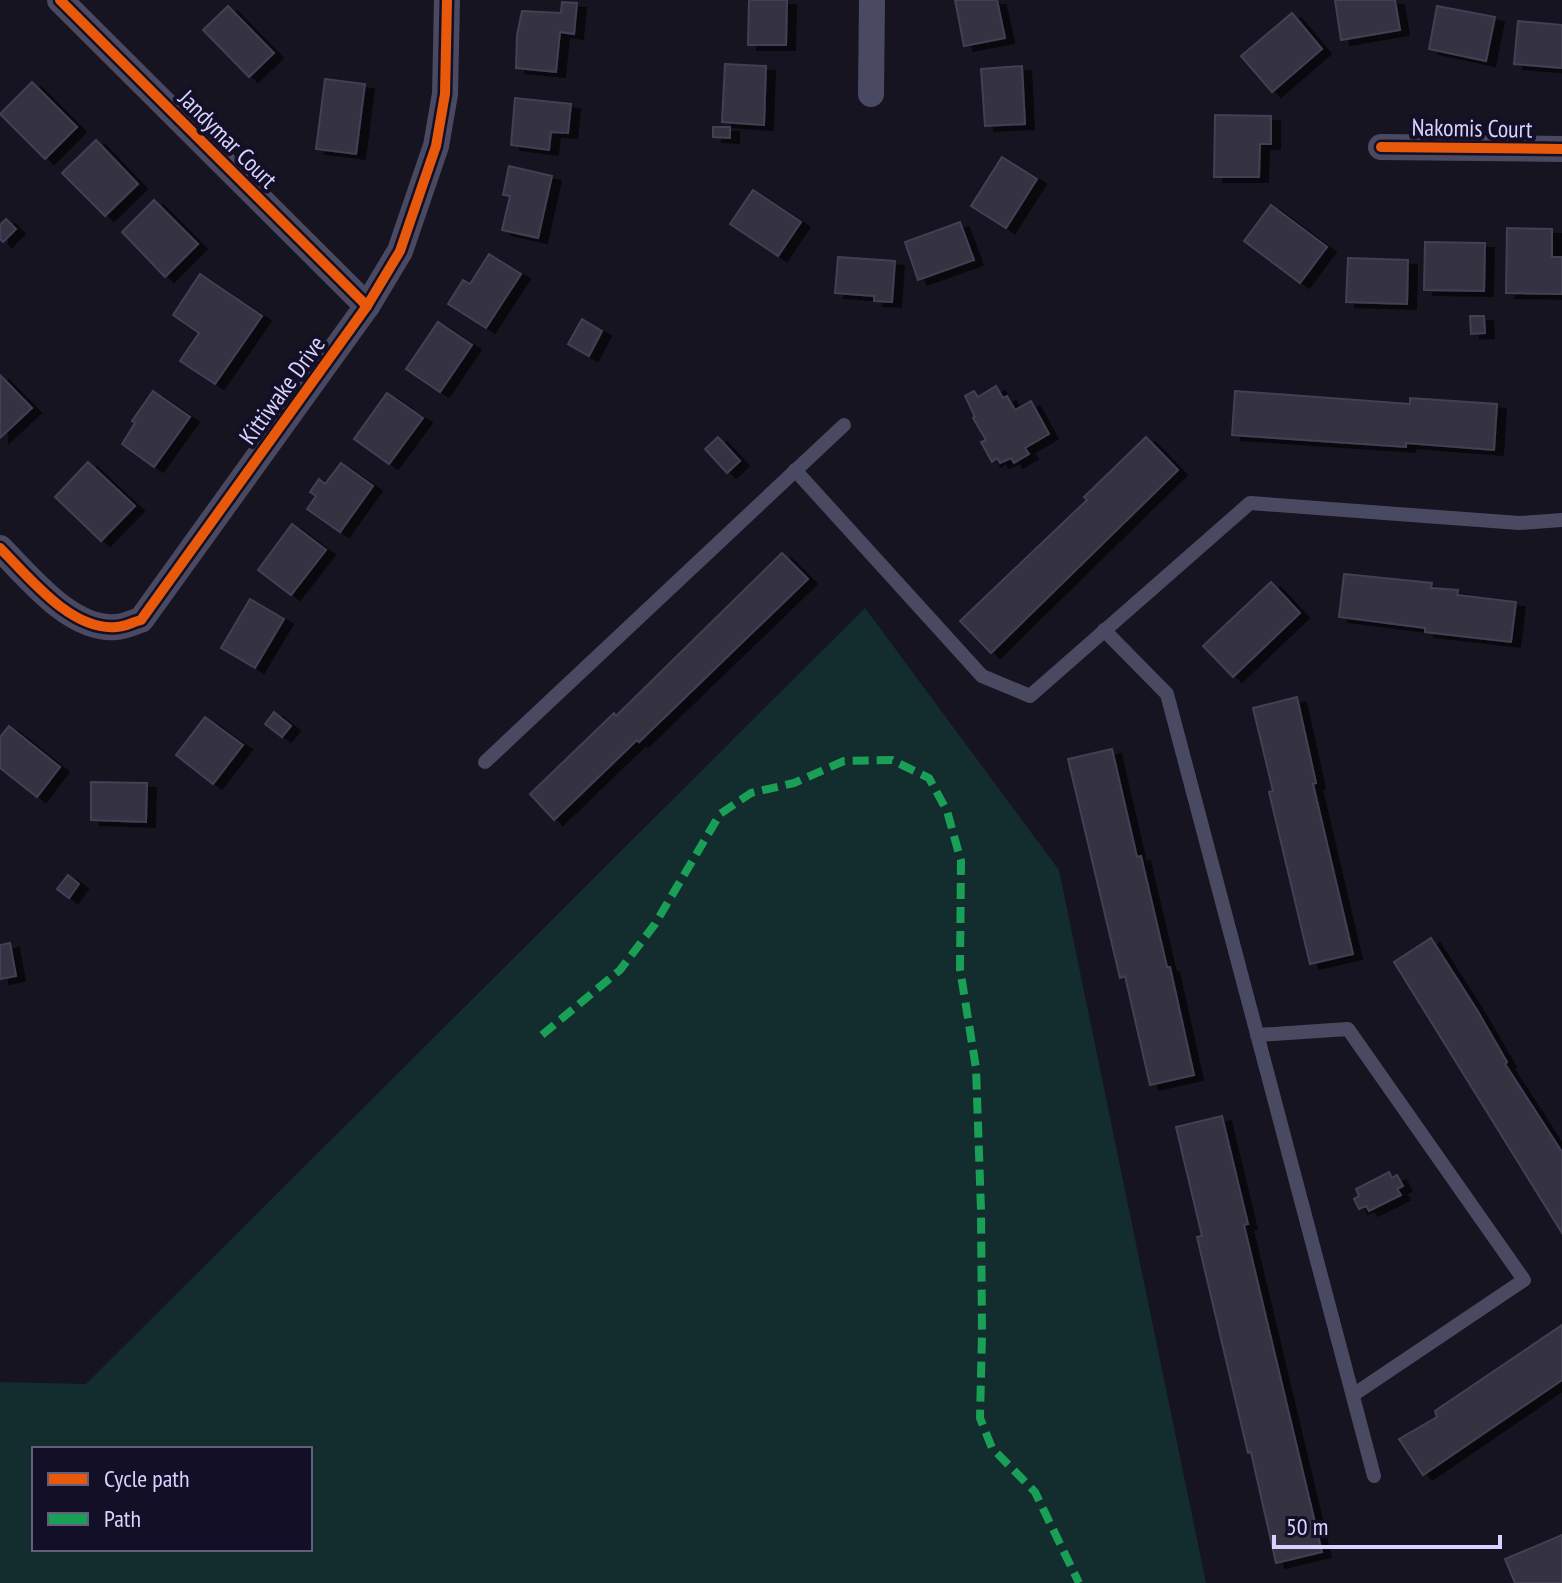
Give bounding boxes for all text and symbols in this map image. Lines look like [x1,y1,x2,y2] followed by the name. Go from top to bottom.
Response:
[171,82,284,195] street label: Jandymar Court
[1411,111,1533,145] street label: Nakomis Court
[232,330,332,450] street label: Kittiwake Drive
[32,1447,312,1551] legend
[104,1463,190,1494] text: Cycle path
[1274,1499,1500,1549] scale bar
[104,1503,141,1534] text: Path
[1286,1511,1328,1542] text: 50 m

